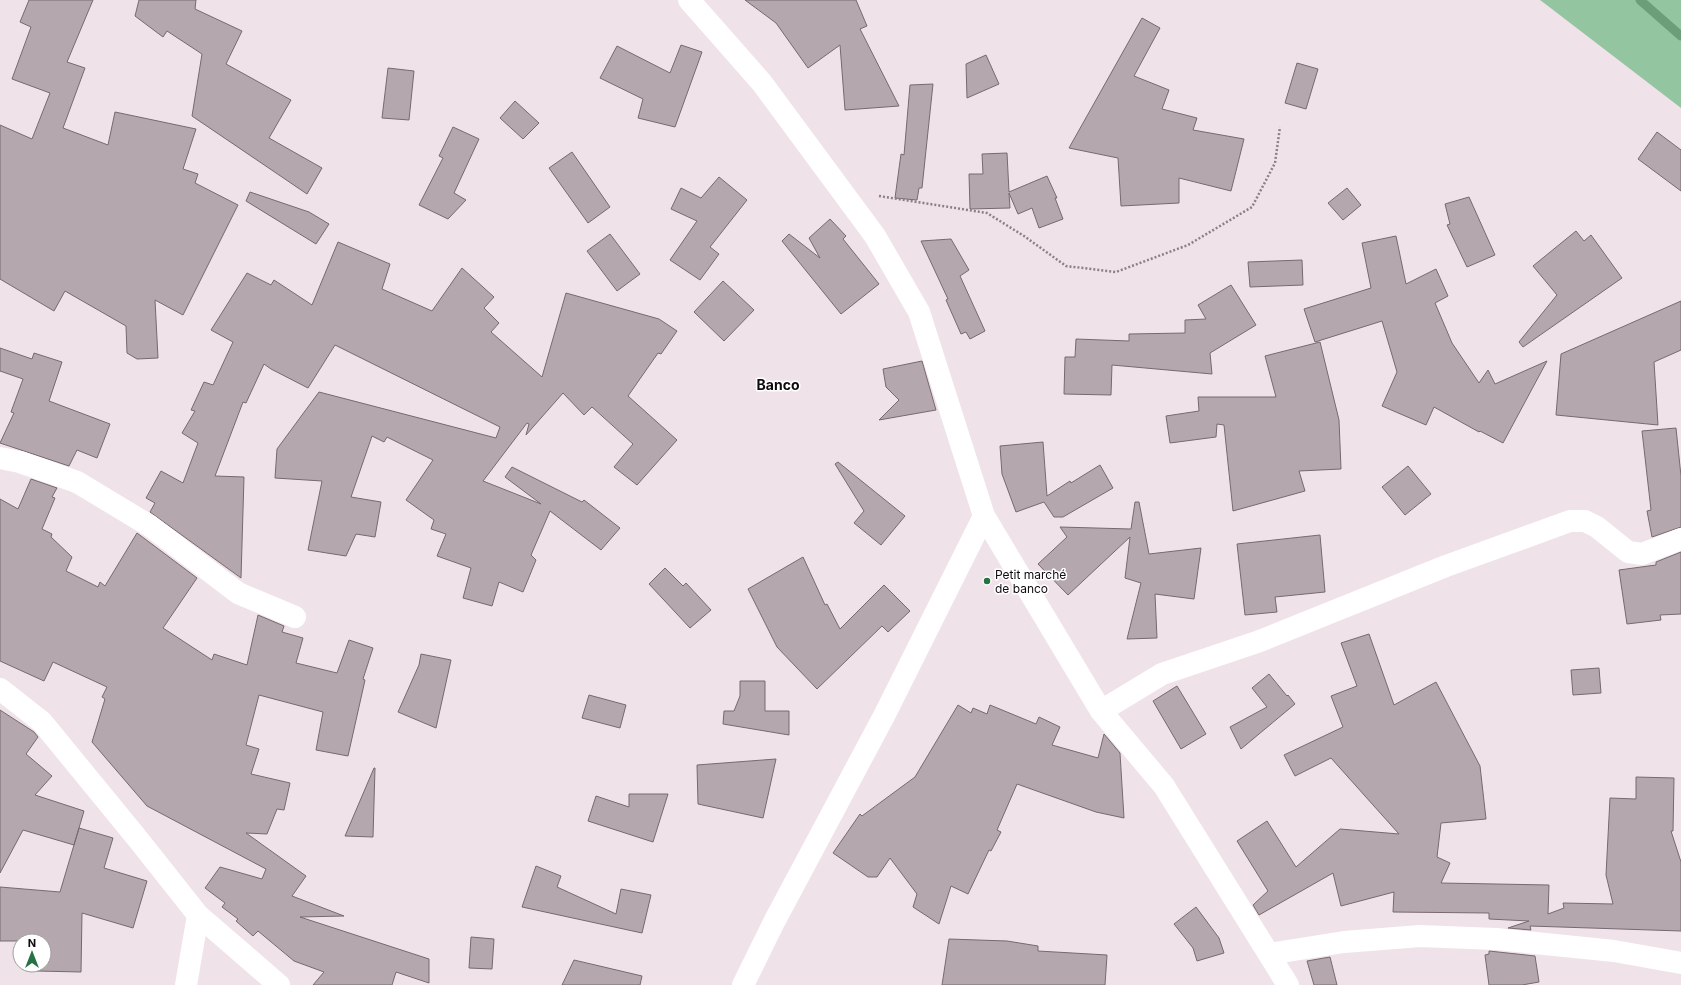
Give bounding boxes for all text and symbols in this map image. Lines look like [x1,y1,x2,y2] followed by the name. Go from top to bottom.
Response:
[757,376,800,393] district label: Banco
[995,567,1066,596] place label: Petit marché de banco
[982,576,992,586] marker: Petit marché de banco
[12,933,52,973] north arrow
[28,936,36,950] text: N

